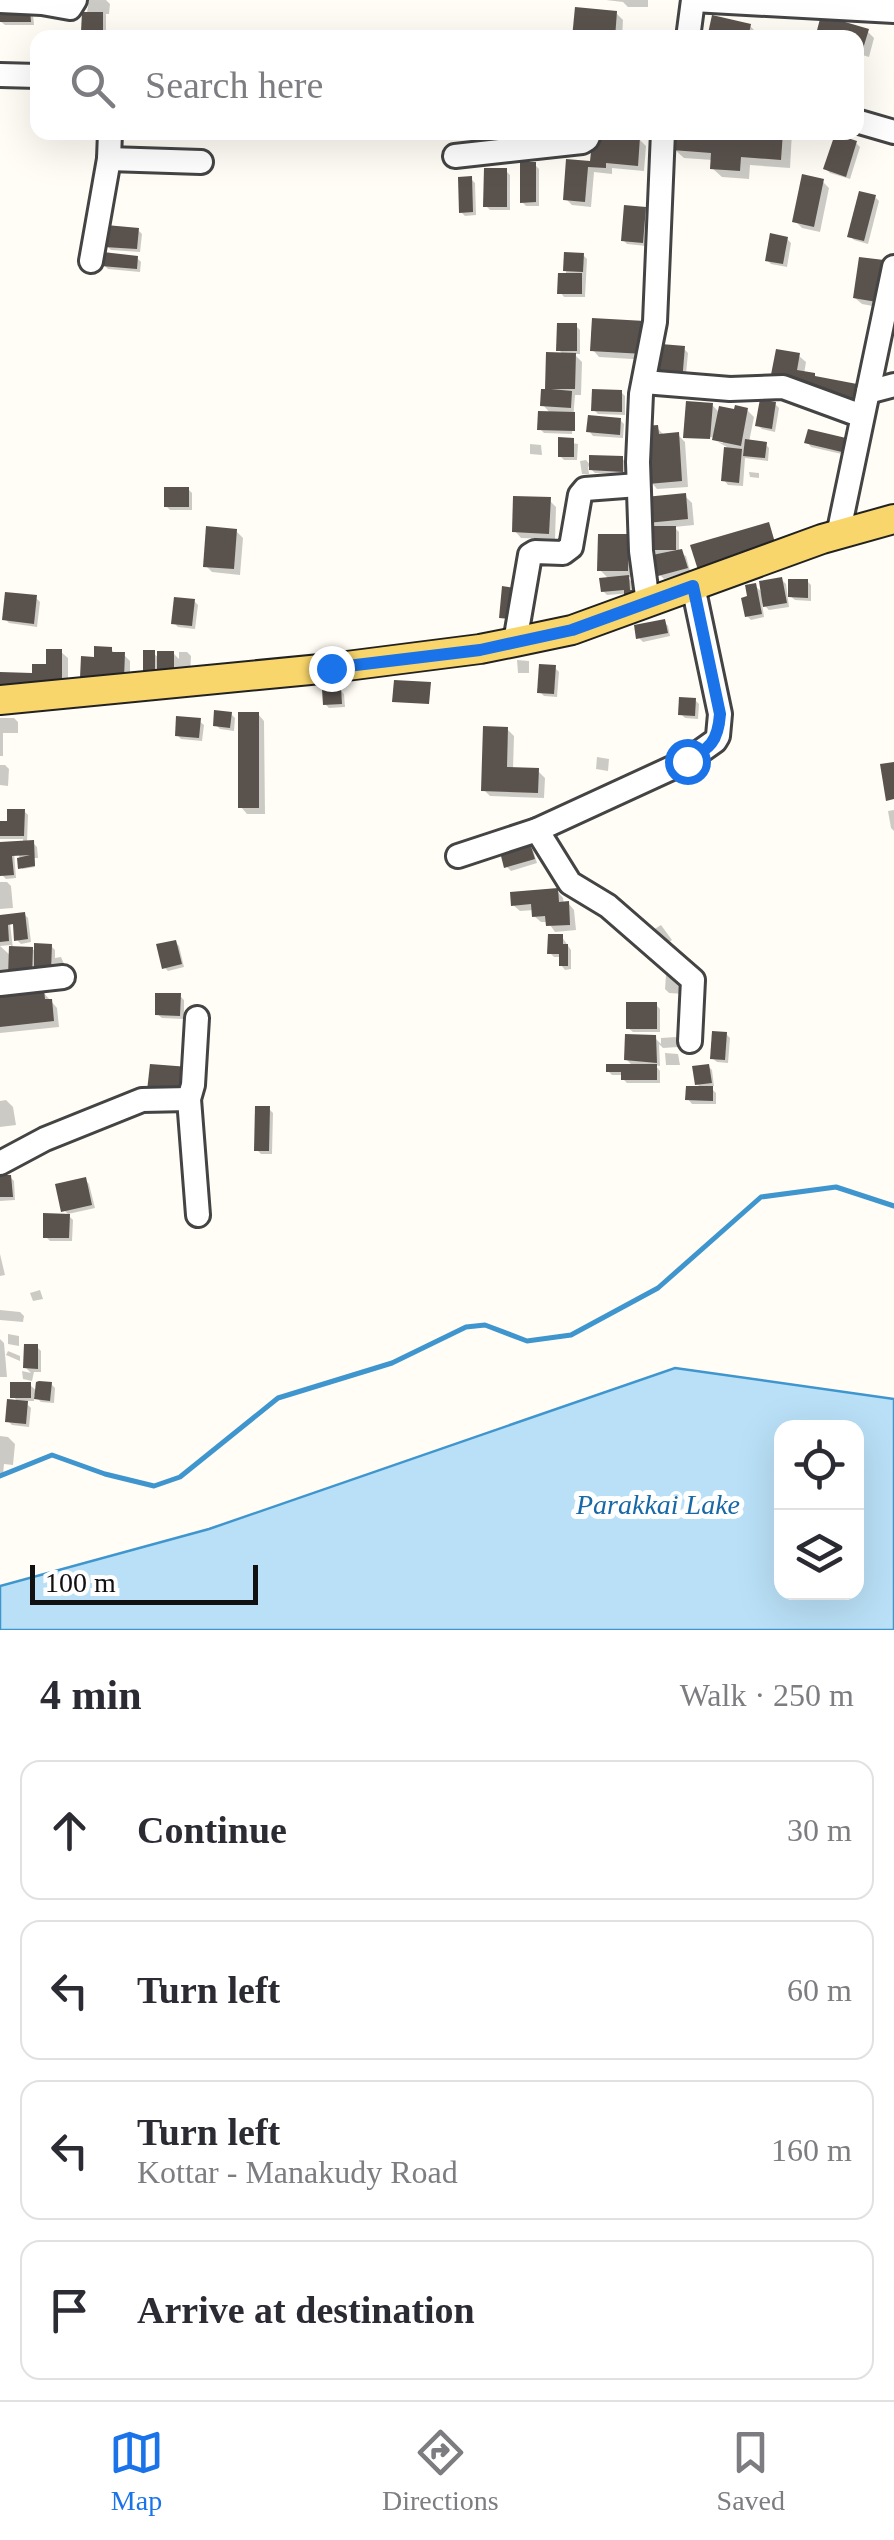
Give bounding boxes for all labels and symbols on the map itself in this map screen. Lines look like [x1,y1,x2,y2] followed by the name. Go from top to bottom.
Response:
[309,646,355,692] route end
[665,739,711,785] route start
[575,1489,740,1520] water label: Parakkai Lake
[30,1560,258,1604] scale bar

